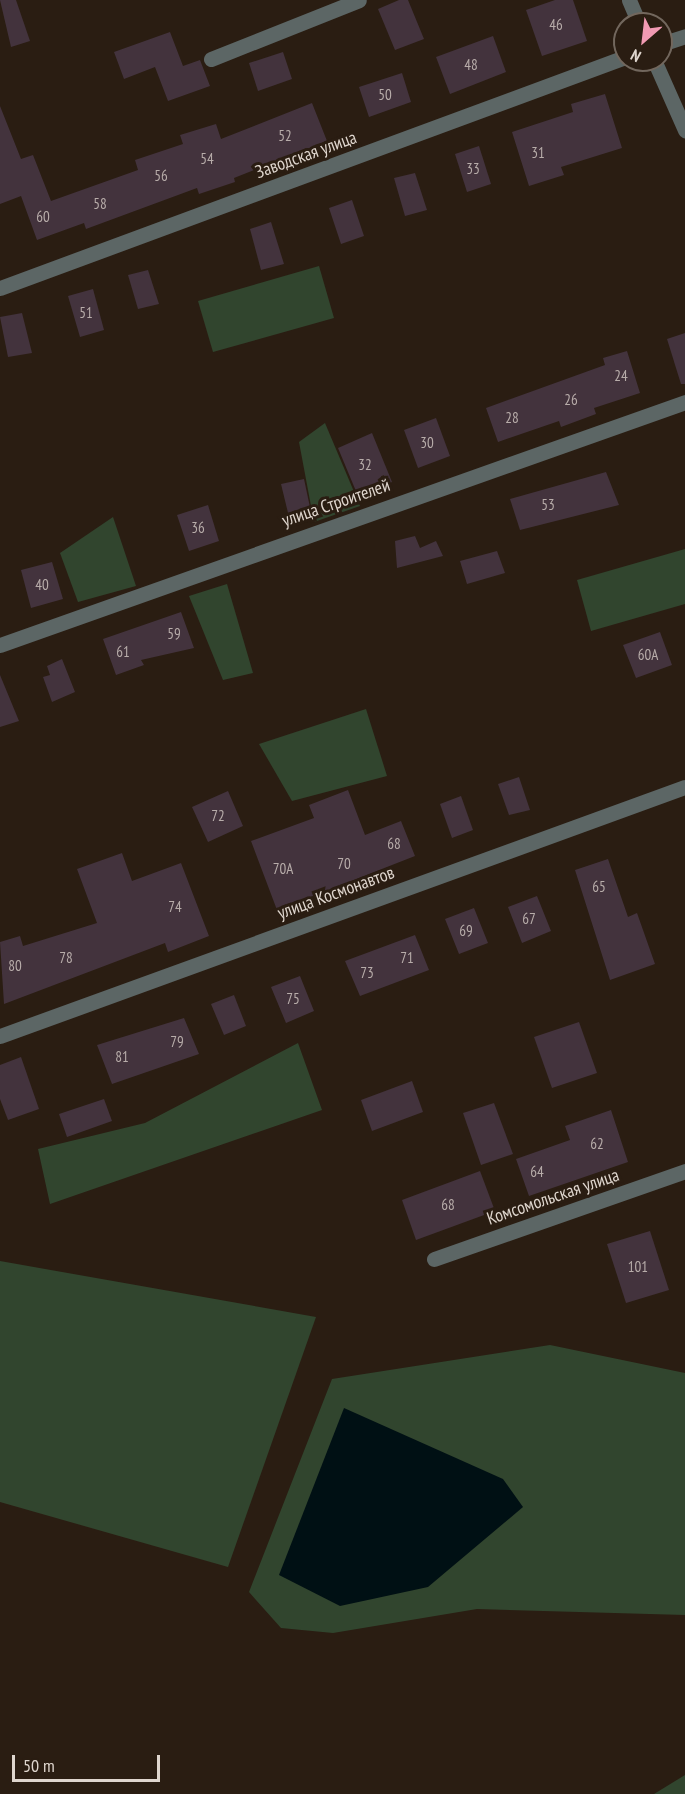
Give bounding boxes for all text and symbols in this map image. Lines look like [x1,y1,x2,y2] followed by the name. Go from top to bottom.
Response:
[613,12,673,72] north arrow
[549,16,563,34] house number: 46
[627,45,644,67] text: N
[464,56,478,74] house number: 48
[378,86,392,104] house number: 50
[252,127,360,183] street label: Заводская улица
[278,127,292,145] house number: 52
[531,144,545,162] house number: 31
[200,150,214,168] house number: 54
[466,160,480,178] house number: 33
[154,167,168,185] house number: 56
[93,195,107,213] house number: 58
[36,208,50,226] house number: 60
[79,304,93,322] house number: 51
[614,367,628,385] house number: 24
[564,391,578,409] house number: 26
[505,409,519,427] house number: 28
[420,434,434,452] house number: 30
[358,456,372,474] house number: 32
[279,474,393,532] street label: улица Строителей
[541,496,555,514] house number: 53
[191,519,205,537] house number: 36
[35,576,49,594] house number: 40
[167,625,181,643] house number: 59
[116,643,130,661] house number: 61
[638,646,658,664] house number: 60А
[211,807,225,825] house number: 72
[387,835,401,853] house number: 68
[337,855,351,873] house number: 70
[273,860,293,878] house number: 70А
[275,862,397,924] street label: улица Космонавтов
[592,878,606,896] house number: 65
[168,898,182,916] house number: 74
[522,910,536,928] house number: 67
[459,922,473,940] house number: 69
[59,949,73,967] house number: 78
[400,949,414,967] house number: 71
[8,957,22,975] house number: 80
[360,964,374,982] house number: 73
[286,990,300,1008] house number: 75
[170,1033,184,1051] house number: 79
[115,1048,129,1066] house number: 81
[590,1135,604,1153] house number: 62
[530,1163,544,1181] house number: 64
[484,1164,622,1230] street label: Комсомольская улица
[441,1196,455,1214] house number: 68
[628,1258,648,1276] house number: 101
[15,1743,164,1781] scale bar
[23,1754,55,1777] text: 50 m

